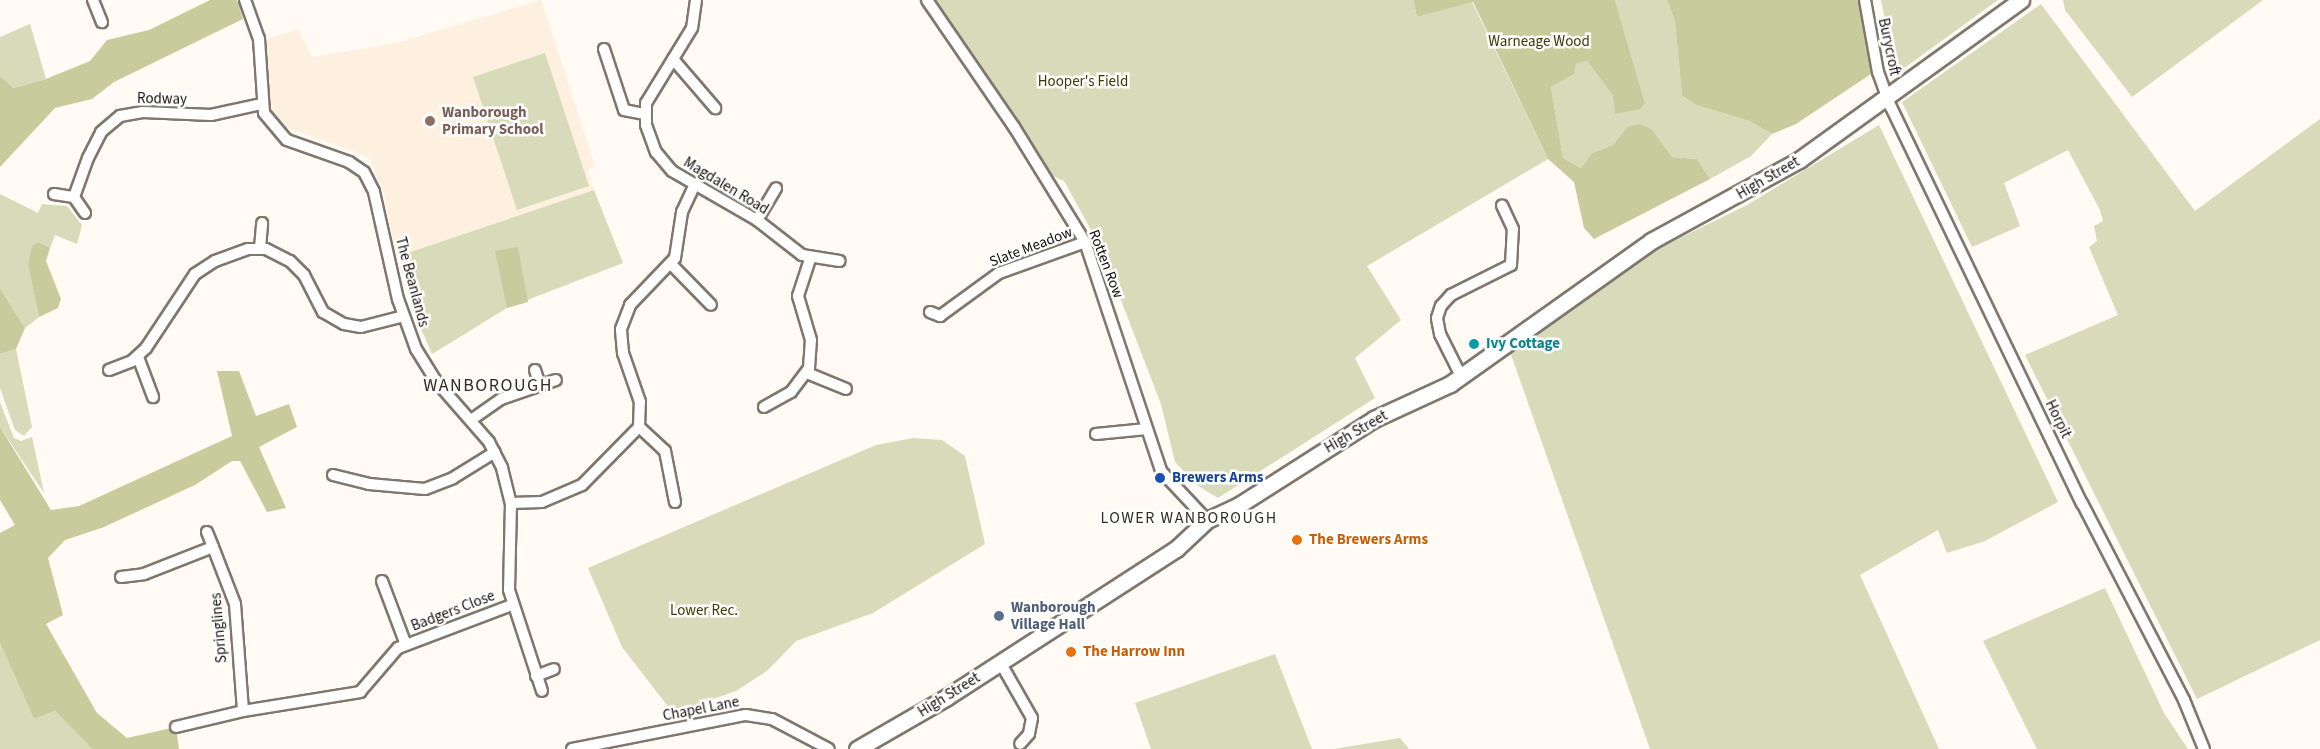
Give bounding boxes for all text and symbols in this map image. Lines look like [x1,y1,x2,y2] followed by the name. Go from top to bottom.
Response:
[1874,17,1904,77] street label: Burycroft
[1488,33,1590,51] park label: Warneage Wood
[1038,73,1128,91] park label: Hooper's Field
[137,90,187,108] street label: Rodway
[442,103,544,138] place label: Wanborough Primary School
[423,114,437,128] marker: Wanborough Primary School
[680,153,772,219] street label: Magdalen Road
[1733,153,1803,203] street label: High Street
[987,223,1075,271] street label: Slate Meadow
[1085,227,1127,301] street label: Rotten Row
[391,235,433,329] street label: The Beanlands
[1486,335,1560,353] place label: Ivy Cottage
[1467,337,1481,351] marker: Ivy Cottage
[423,375,553,397] district label: WANBOROUGH
[2041,397,2075,441] street label: Horpit
[1321,407,1391,457] street label: High Street
[1172,469,1263,487] place label: Brewers Arms
[1153,471,1167,485] marker: Brewers Arms
[1100,508,1278,528] district label: LOWER WANBOROUGH
[1309,531,1428,549] place label: The Brewers Arms
[1290,533,1304,547] marker: The Brewers Arms
[409,587,497,635] street label: Badgers Close
[207,592,231,664] street label: Springlines
[1011,598,1096,633] place label: Wanborough Village Hall
[670,602,738,620] park label: Lower Rec.
[992,609,1006,623] marker: Wanborough Village Hall
[1083,643,1185,661] place label: The Harrow Inn
[1064,645,1078,659] marker: The Harrow Inn
[915,669,983,721] street label: High Street
[661,693,741,725] street label: Chapel Lane

